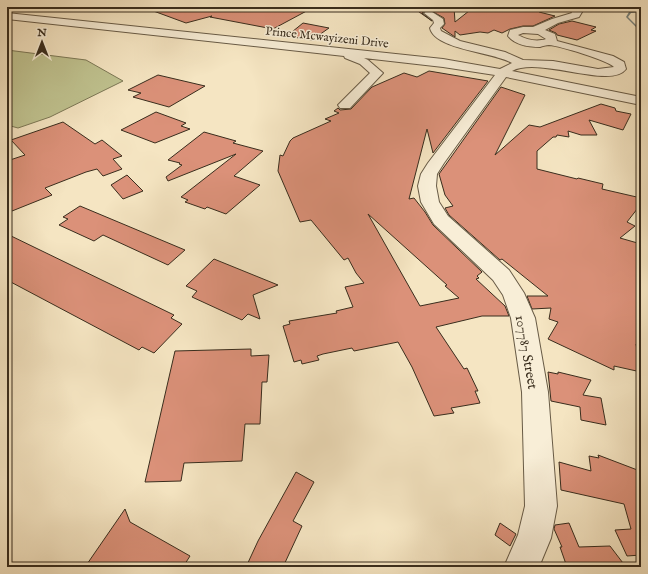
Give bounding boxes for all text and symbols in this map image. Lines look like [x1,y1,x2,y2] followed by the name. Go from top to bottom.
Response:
[22,22,62,62] north arrow
[265,24,390,51] street label: Prince Mcwayizeni Drive
[36,26,47,40] text: N
[511,314,541,391] street label: 107787 Street

